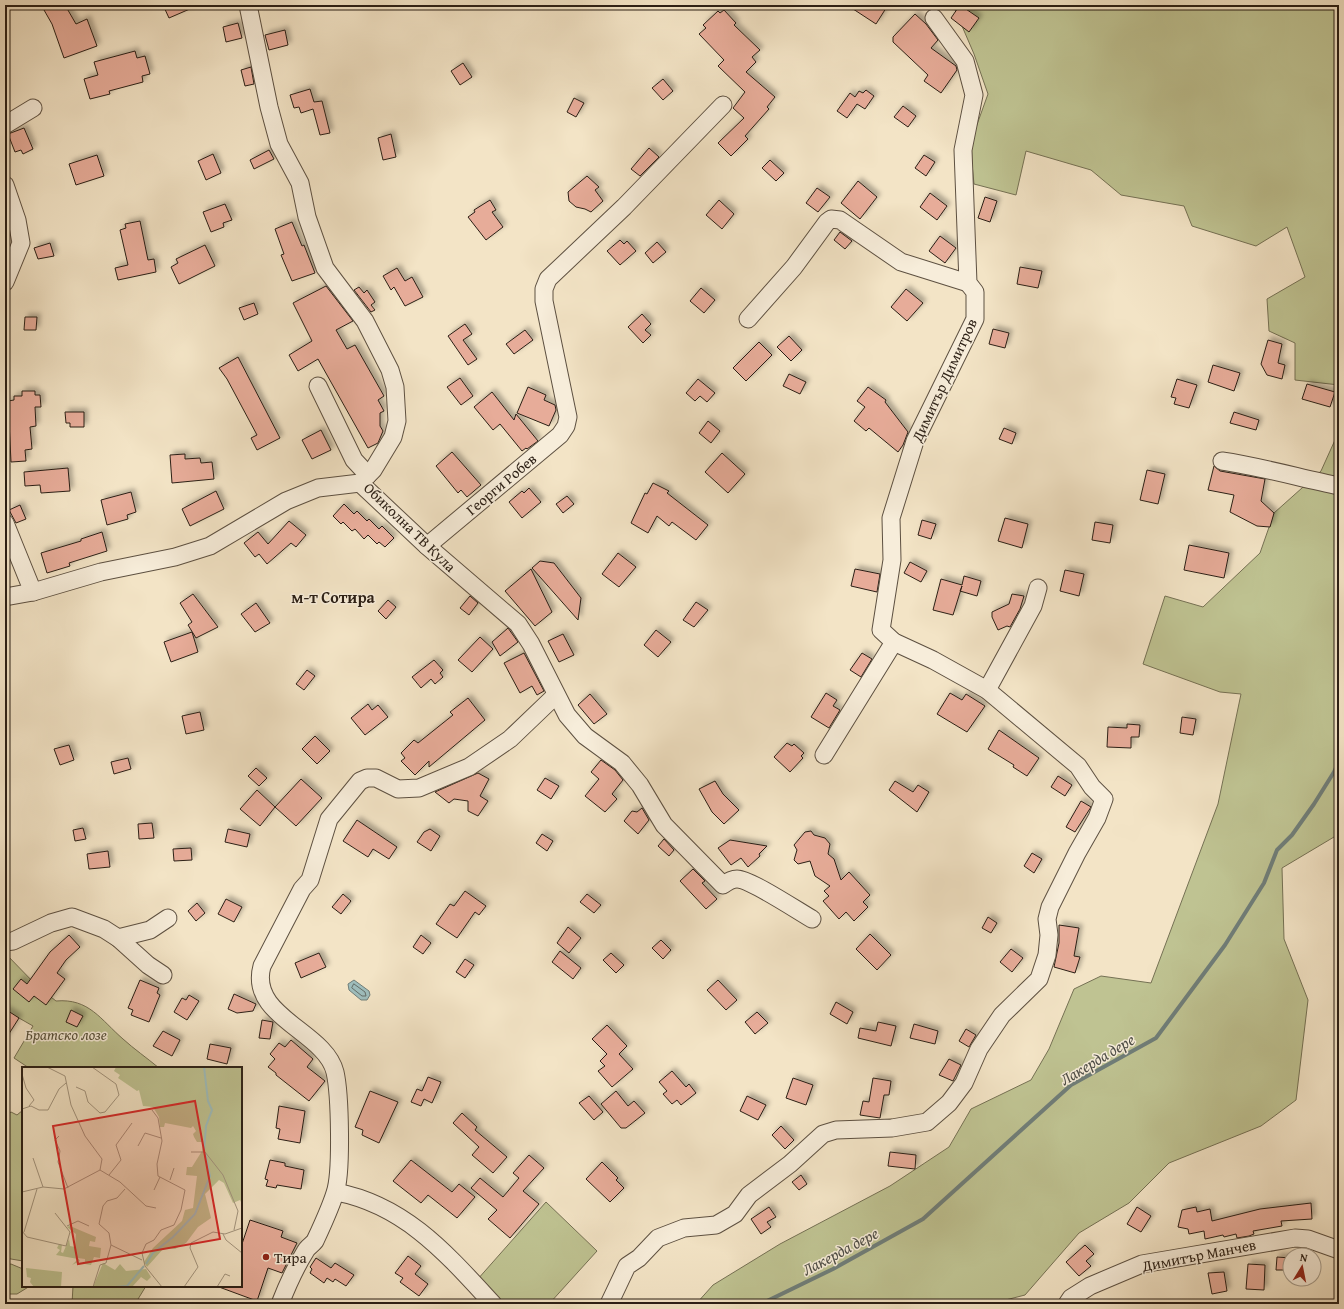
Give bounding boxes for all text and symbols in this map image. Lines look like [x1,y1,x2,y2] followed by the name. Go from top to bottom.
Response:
[906,315,982,446] street label: Димитър Димитров
[461,448,541,520] street label: Георги Робев
[359,477,461,577] street label: Обиколна ТВ Кула
[291,585,375,609] district label: м-т Сотира
[25,1024,107,1045] park label: Братско лозе
[1055,1027,1139,1091] water label: Лакерда дере
[22,1067,242,1287] inset map
[797,1221,883,1281] water label: Лакерда дере
[1139,1234,1258,1277] street label: Димитър Манчев
[274,1247,307,1268] place label: Тира
[1282,1247,1322,1287] north arrow
[1299,1249,1309,1266] text: N
[261,1252,271,1262] marker: Тира

